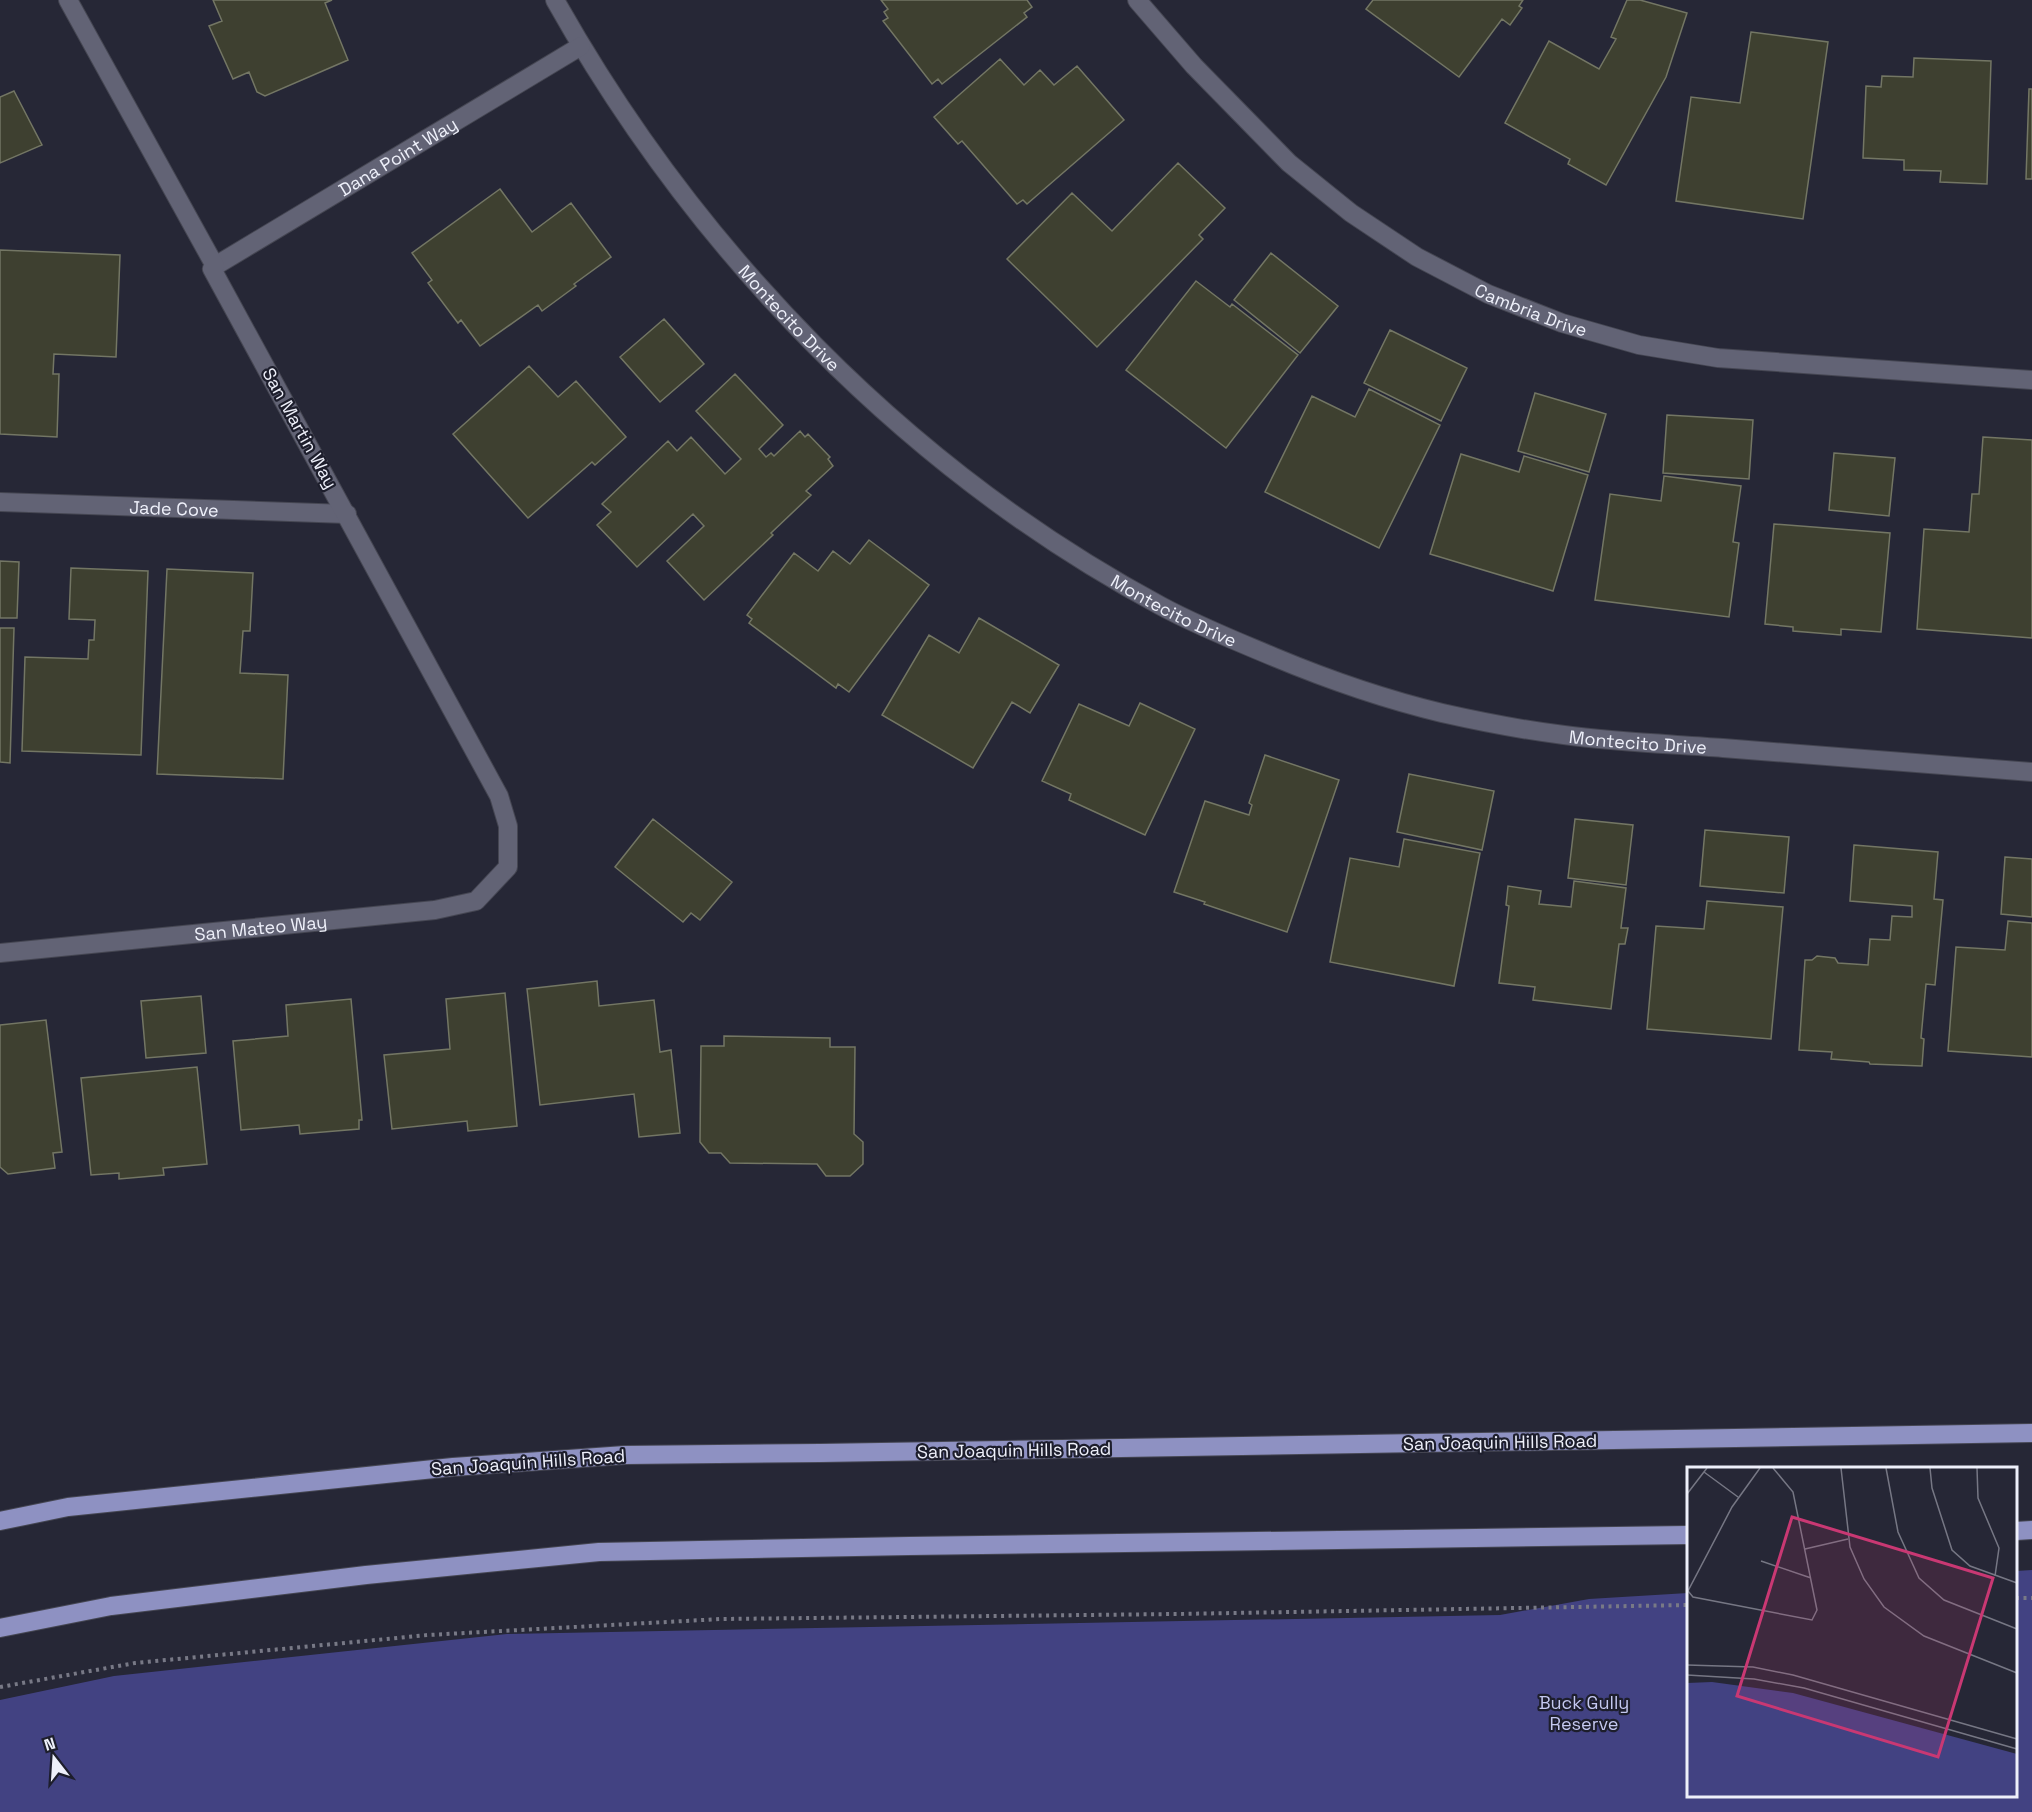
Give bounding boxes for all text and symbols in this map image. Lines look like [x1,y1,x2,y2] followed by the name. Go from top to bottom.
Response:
[334,112,461,201] street label: Dana Point Way
[734,260,845,376] street label: Montecito Drive
[1471,278,1590,341] street label: Cambria Drive
[257,364,343,492] street label: San Martin Way
[129,495,219,521] street label: Jade Cove
[1107,569,1240,652] street label: Montecito Drive
[1568,724,1708,758] street label: Montecito Drive
[193,909,328,945] street label: San Mateo Way
[1403,1429,1597,1455] street label: San Joaquin Hills Road
[917,1437,1111,1463] street label: San Joaquin Hills Road
[430,1444,626,1480] street label: San Joaquin Hills Road
[1687,1467,2017,1797] inset map
[1539,1691,1629,1735] park label: Buck Gully Reserve
[24,1728,84,1788] north arrow
[42,1733,58,1756] text: N

